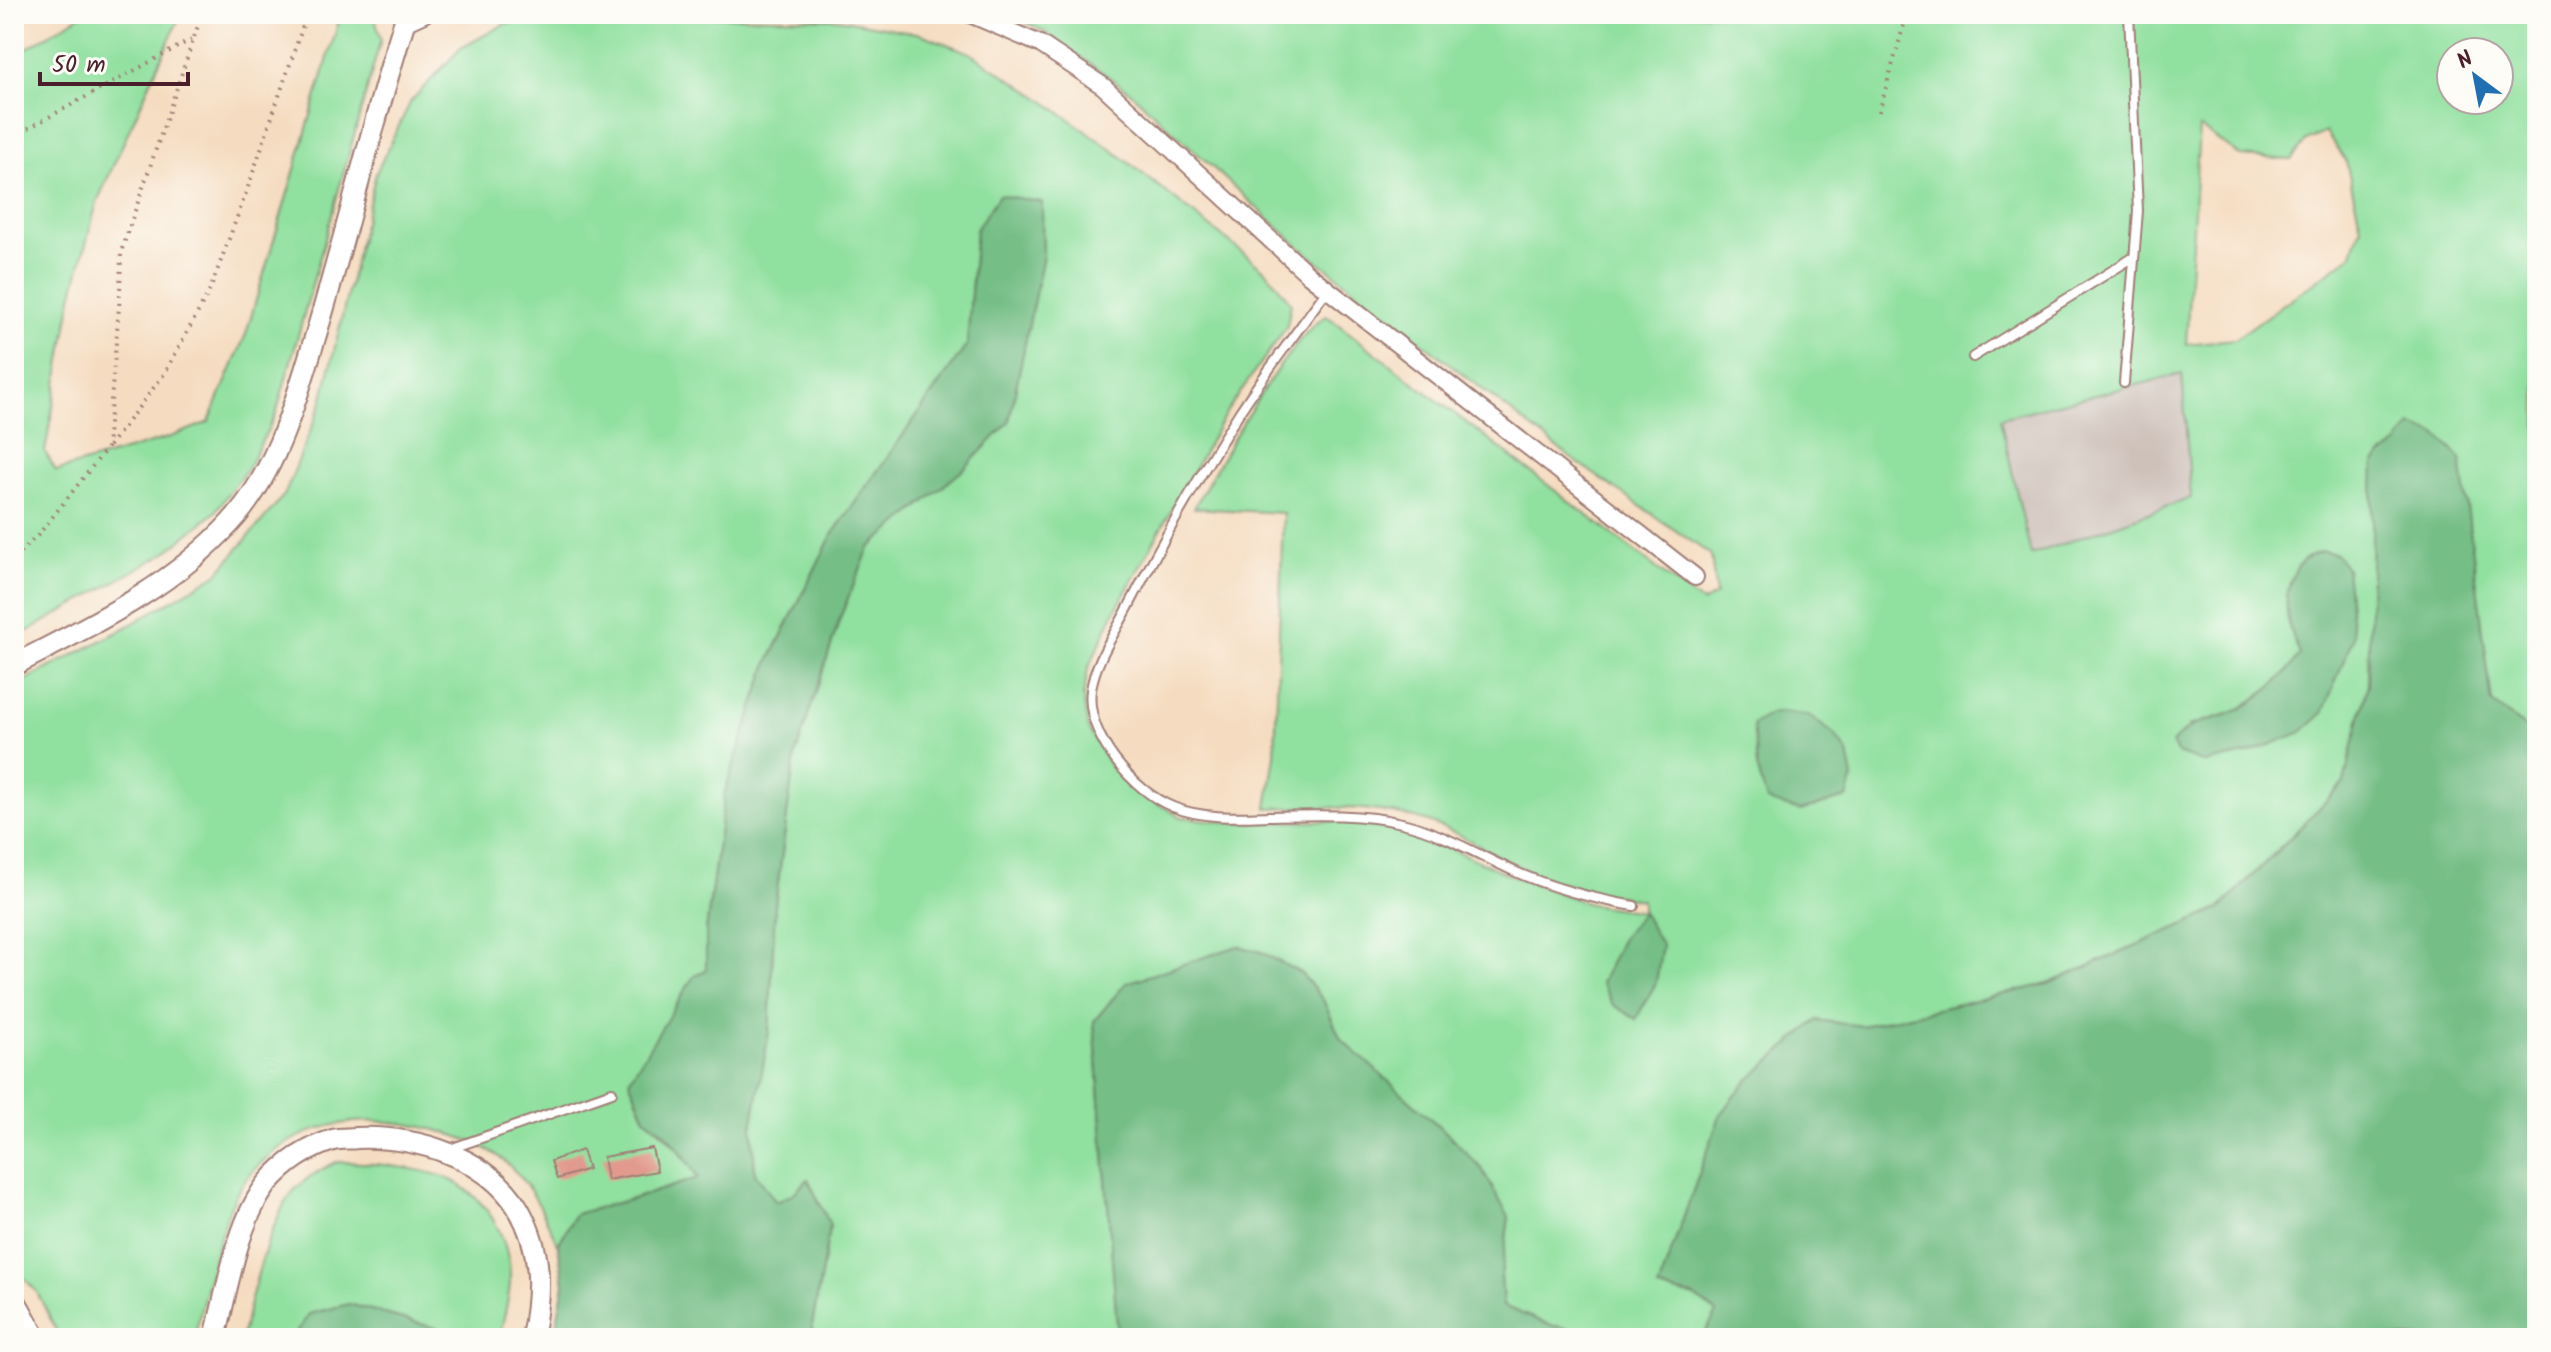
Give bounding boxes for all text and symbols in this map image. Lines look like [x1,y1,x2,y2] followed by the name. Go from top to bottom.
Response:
[40,36,188,86] scale bar
[2435,36,2515,116] north arrow
[2451,43,2481,80] text: N
[52,46,106,85] text: 50 m

